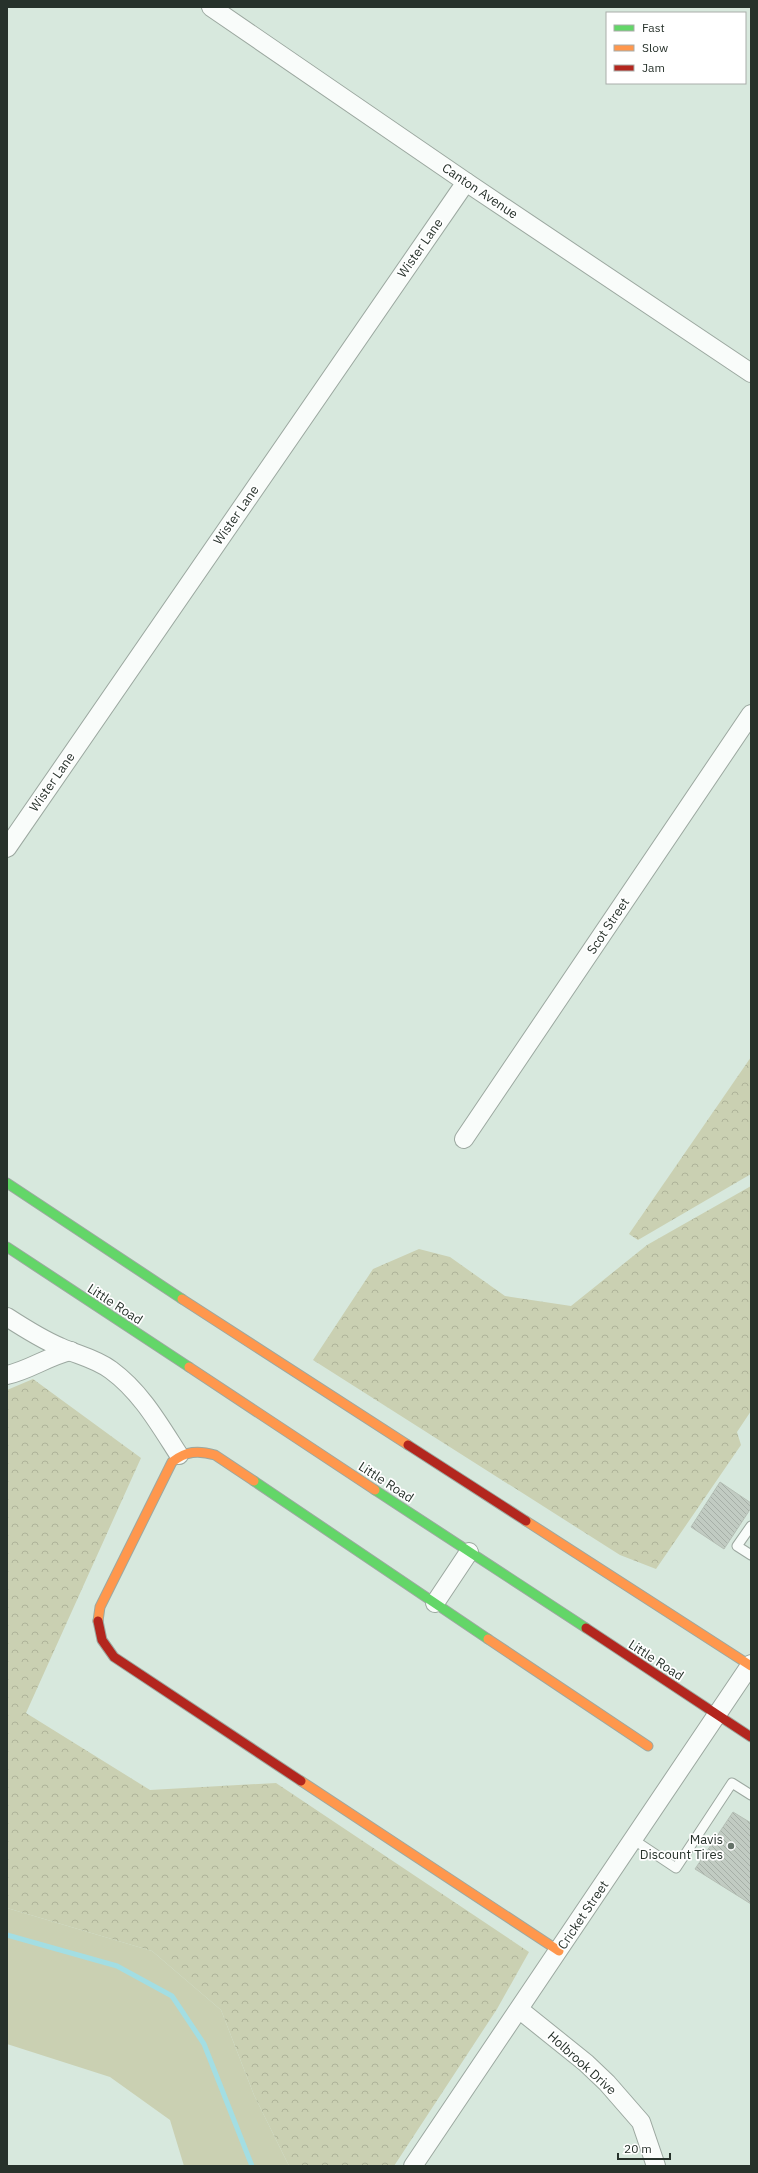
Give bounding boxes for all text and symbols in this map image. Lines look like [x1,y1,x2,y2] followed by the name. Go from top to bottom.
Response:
[606,12,746,84] legend
[642,20,665,35] text: Fast
[642,40,668,55] text: Slow
[642,60,665,75] text: Jam
[439,159,521,223] street label: Canton Avenue
[393,215,447,281] street label: Wister Lane
[209,482,263,548] street label: Wister Lane
[25,749,79,815] street label: Wister Lane
[583,894,633,958] street label: Scot Street
[84,1280,146,1328] street label: Little Road
[355,1458,417,1506] street label: Little Road
[625,1636,687,1684] street label: Little Road
[640,1831,723,1863] place label: Mavis Discount Tires
[726,1841,736,1851] marker: Mavis Discount Tires
[554,1877,612,1953] street label: Cricket Street
[544,2028,620,2098] street label: Holbrook Drive
[618,2135,670,2161] scale bar
[624,2141,652,2156] text: 20 m

